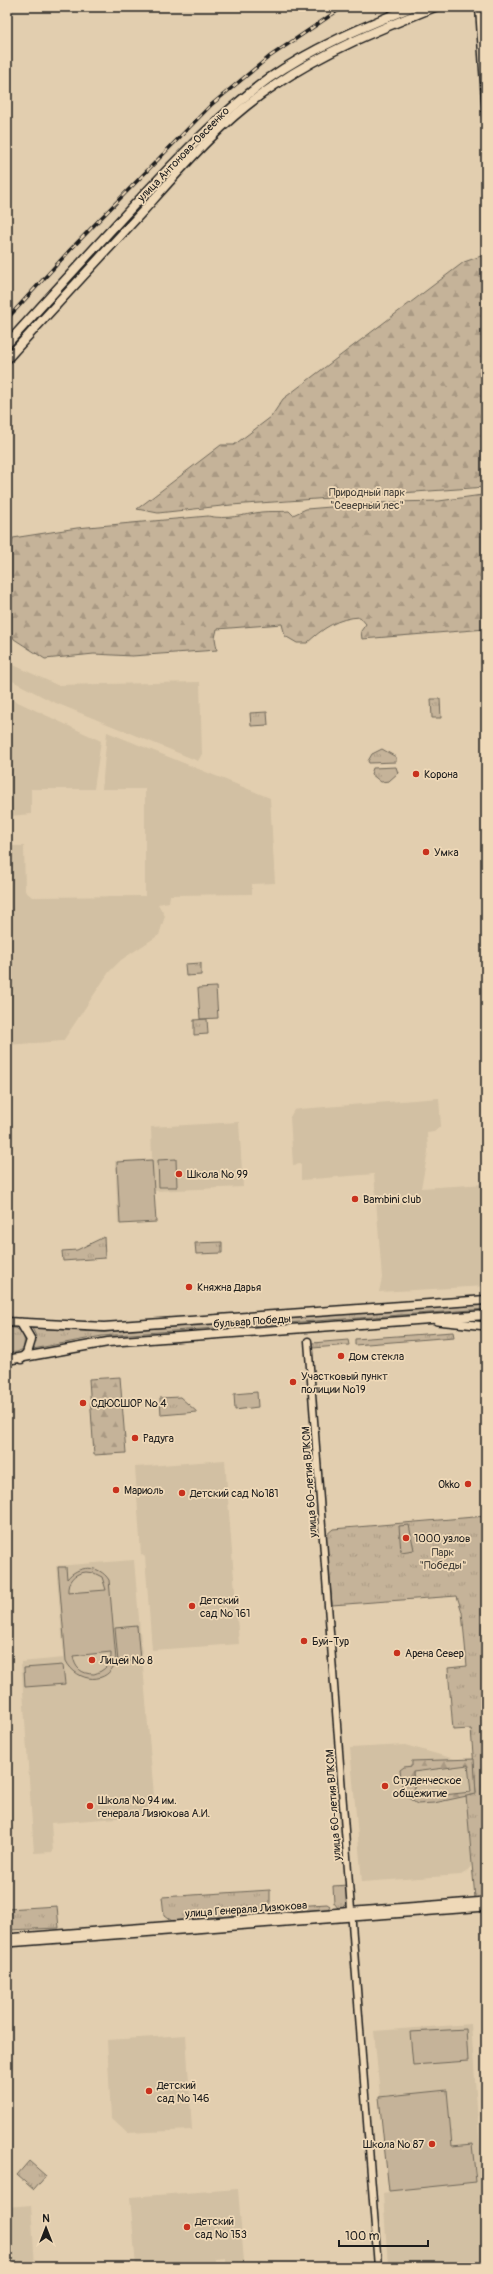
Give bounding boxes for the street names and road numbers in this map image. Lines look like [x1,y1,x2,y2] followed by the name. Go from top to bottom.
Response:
[134,104,232,205] street label: улица Антонова-Овсеенко
[213,1312,291,1331] street label: бульвар Победы
[299,1426,320,1539] street label: улица 60-летия ВЛКСМ
[323,1749,344,1862] street label: улица 60-летия ВЛКСМ
[184,1899,308,1920] street label: улица Генерала Лизюкова

